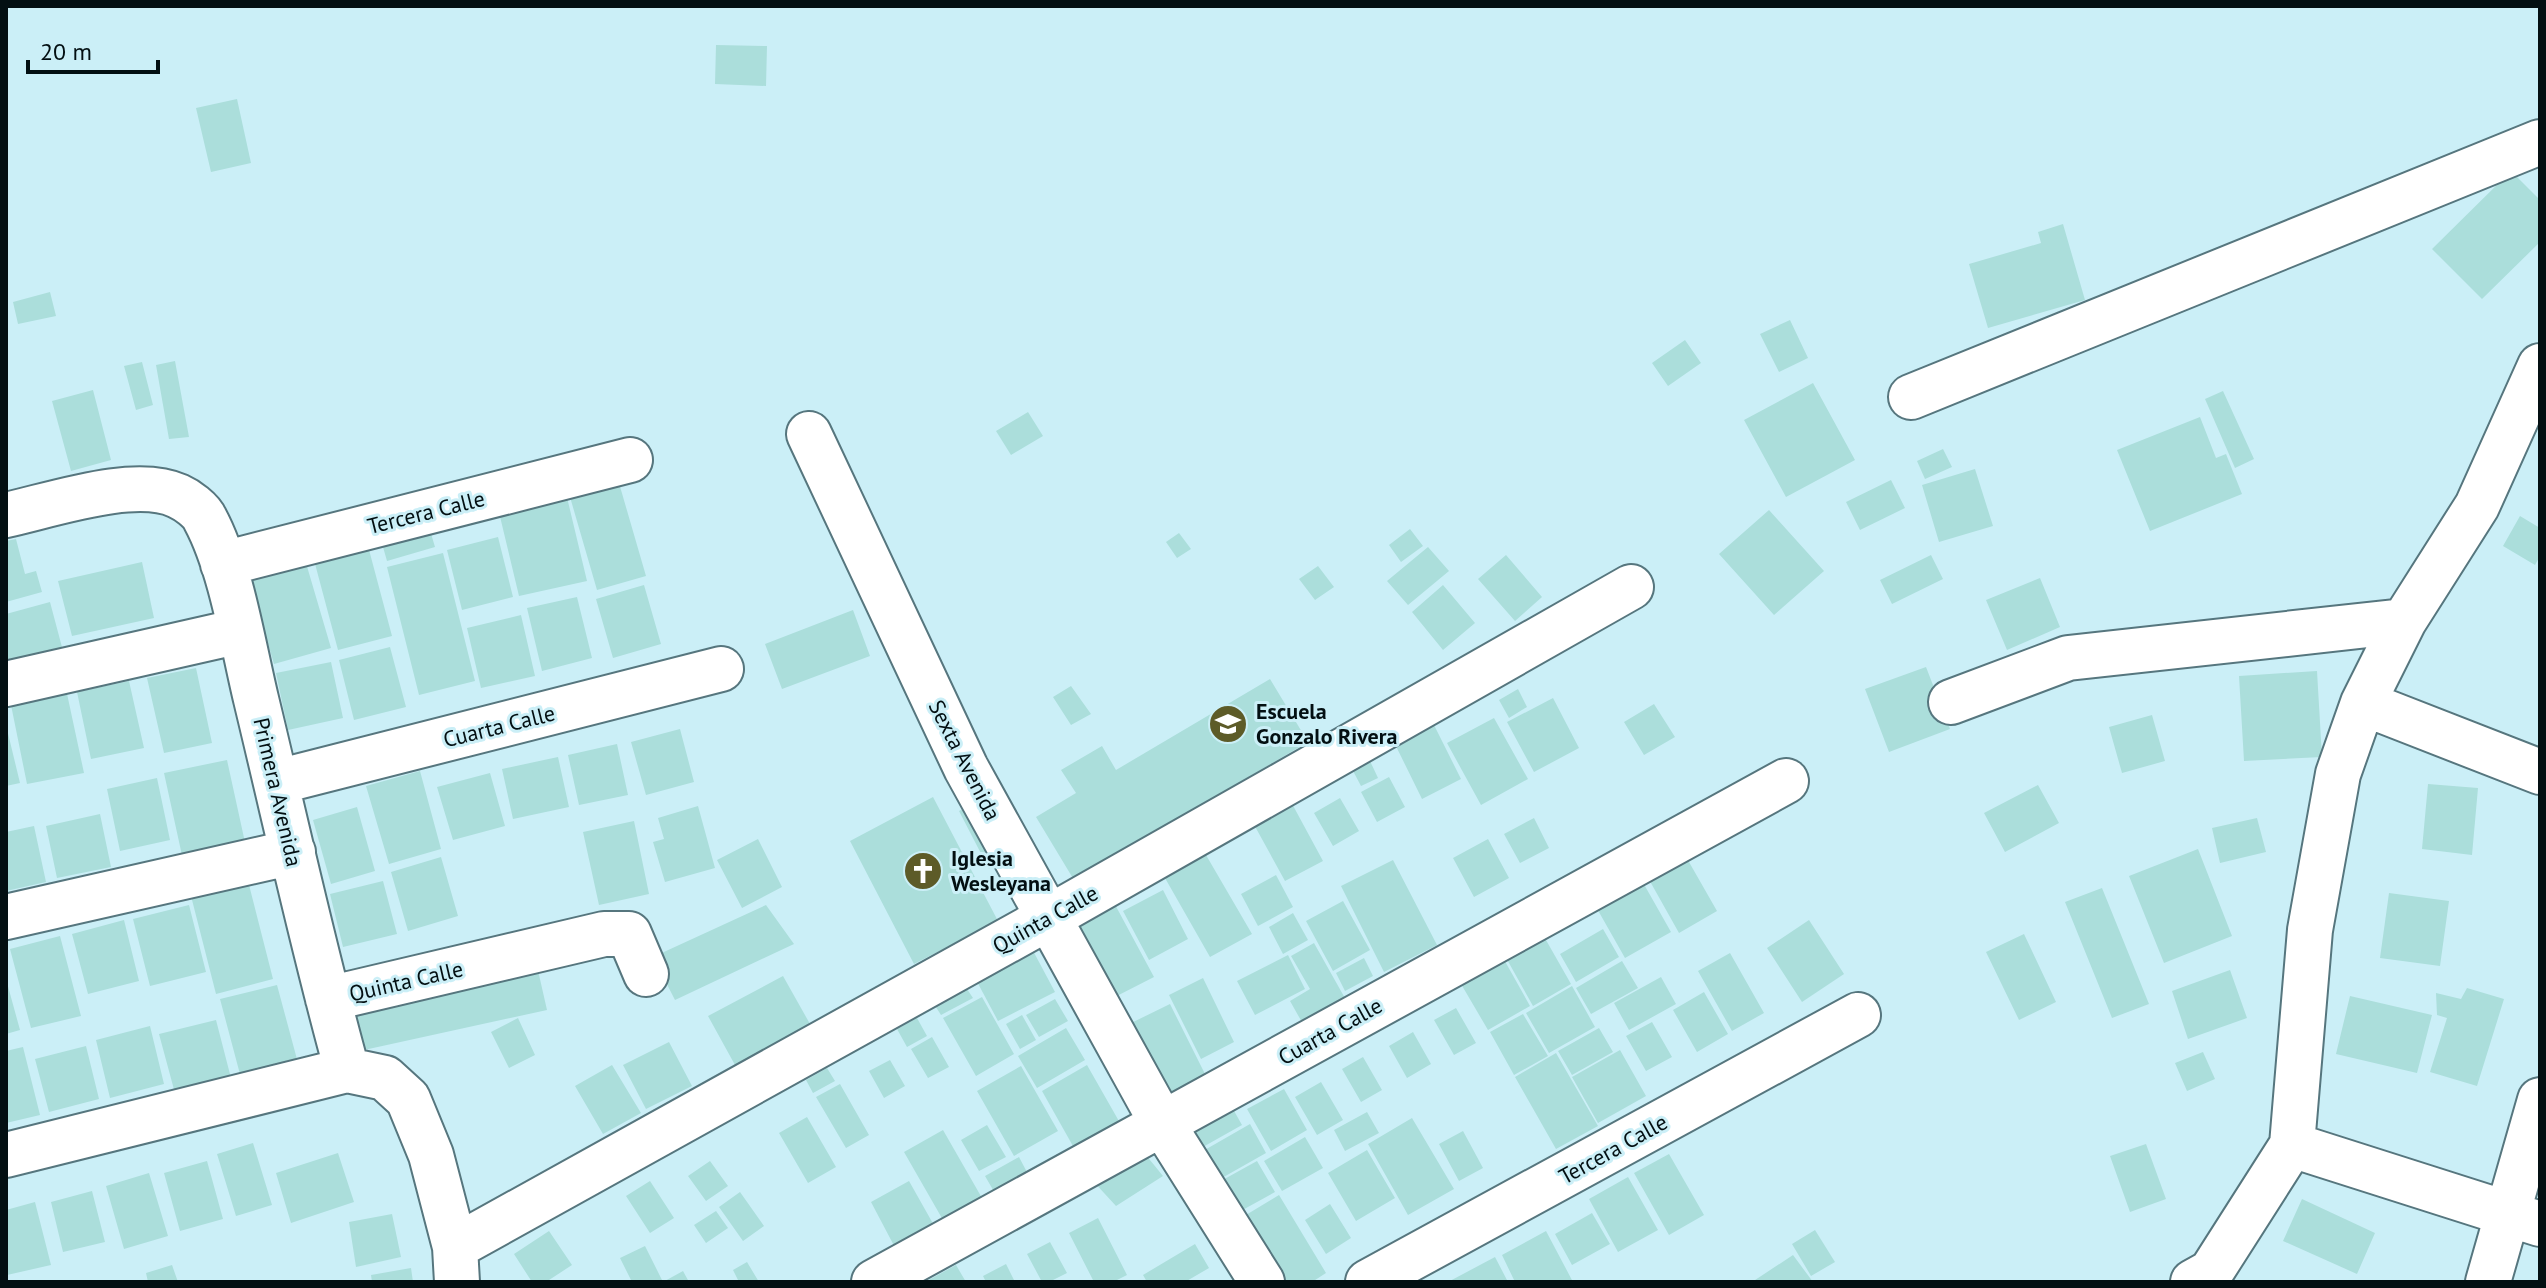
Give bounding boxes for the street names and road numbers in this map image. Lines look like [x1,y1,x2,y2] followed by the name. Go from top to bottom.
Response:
[364,484,488,540] street label: Tercera Calle
[923,695,1007,825] street label: Sexta Avenida
[440,699,558,753] street label: Cuarta Calle
[247,715,309,869] street label: Primera Avenida
[987,879,1103,959] street label: Quinta Calle
[346,954,466,1008] street label: Quinta Calle
[1273,991,1387,1071] street label: Cuarta Calle
[1554,1108,1672,1190] street label: Tercera Calle

